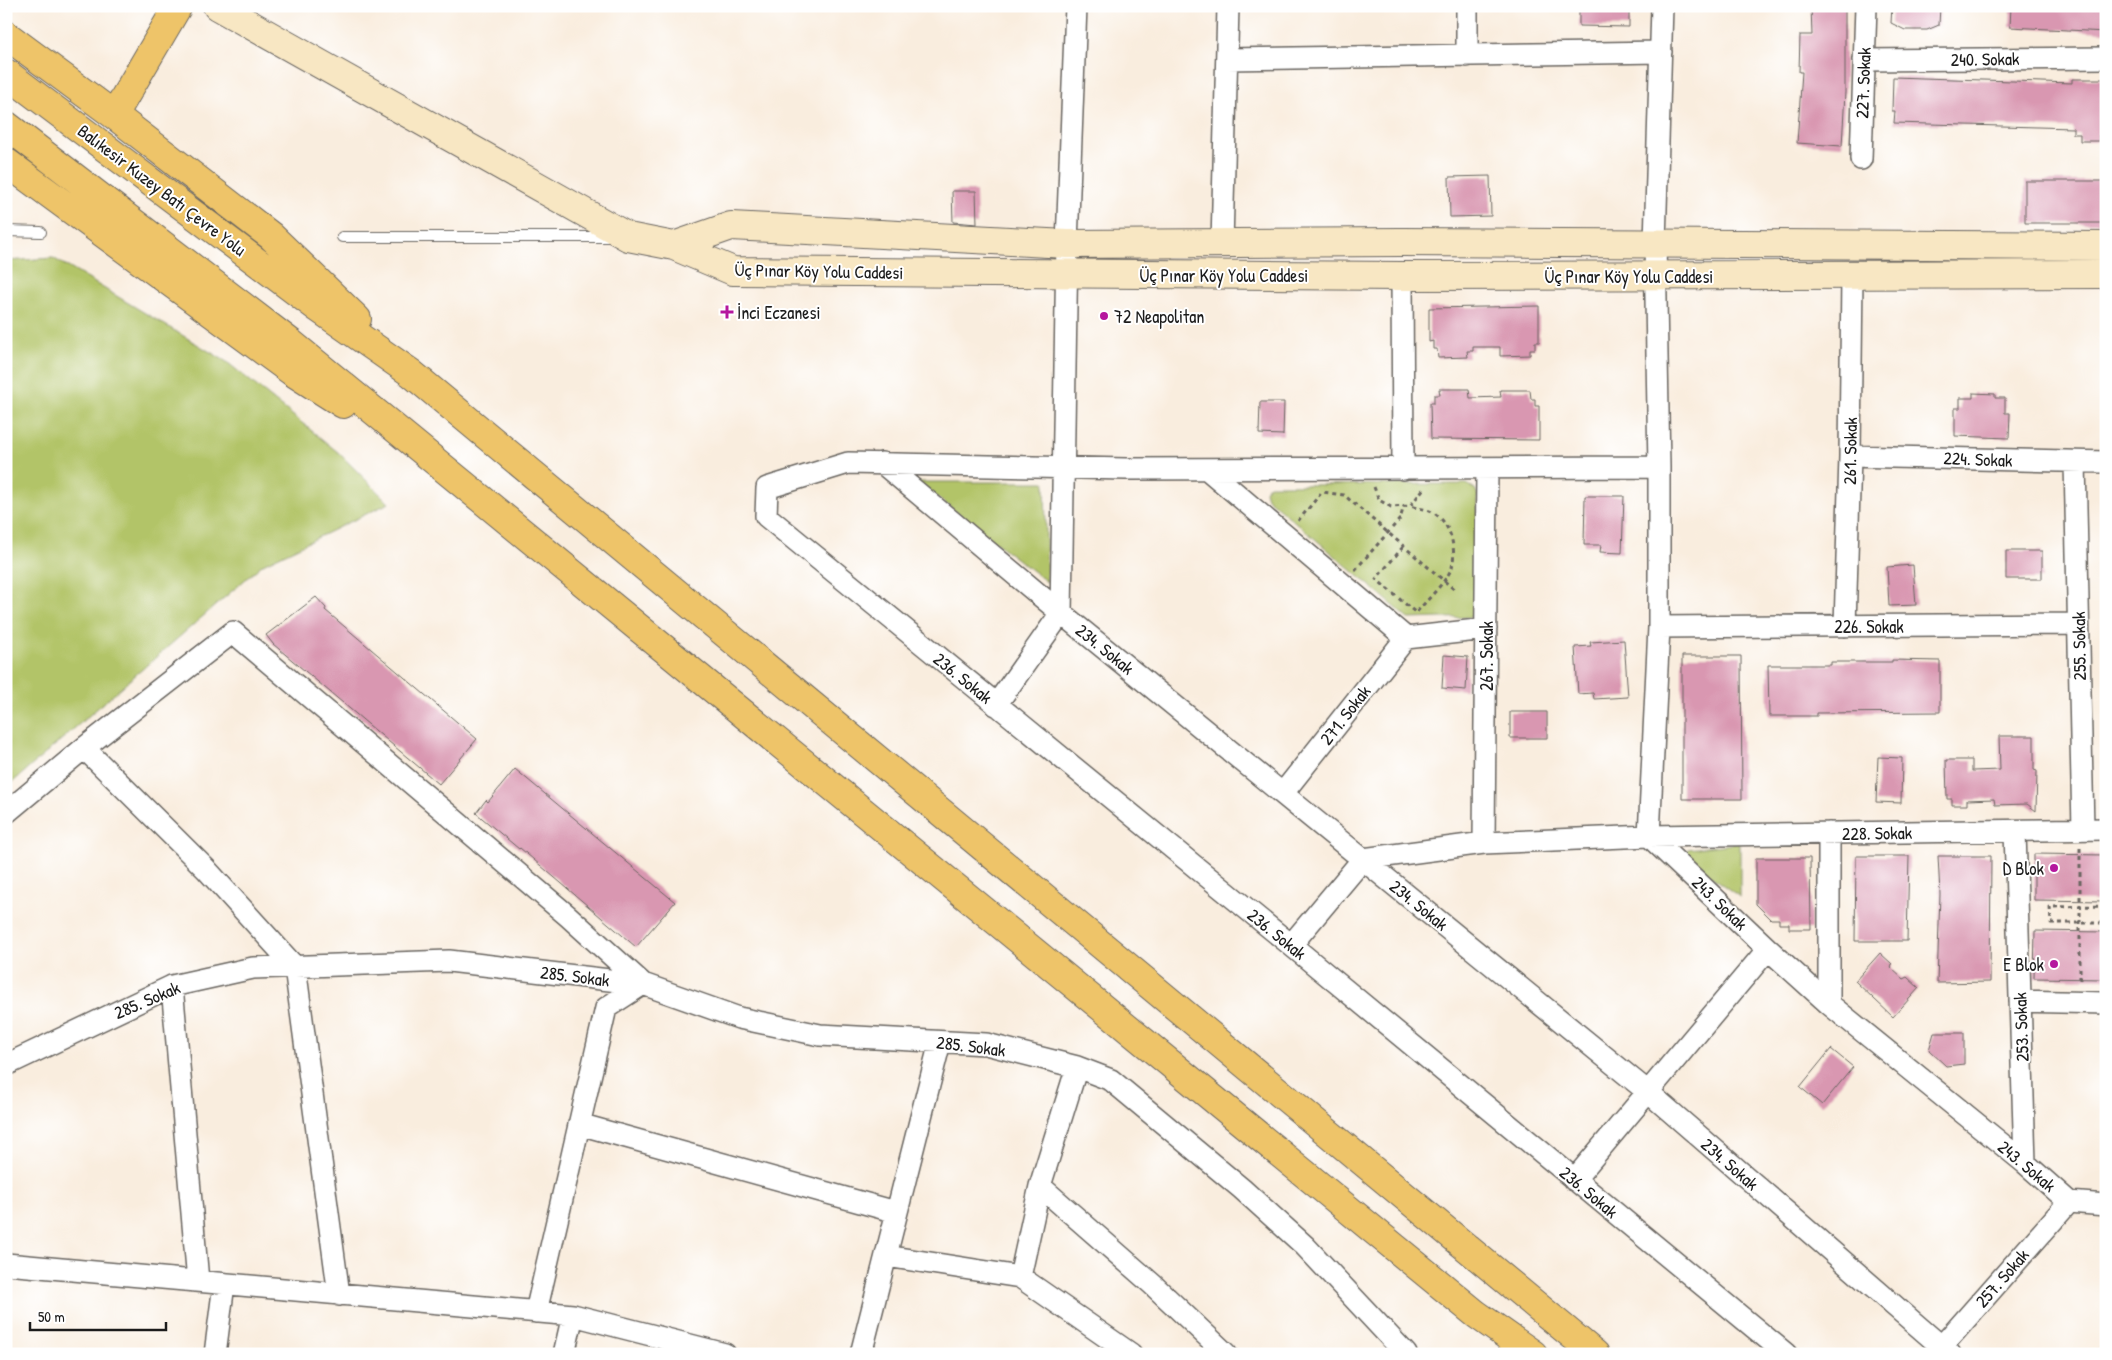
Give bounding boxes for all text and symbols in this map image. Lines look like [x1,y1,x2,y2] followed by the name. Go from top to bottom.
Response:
[1849,46,1877,119] street label: 227. Sokak
[1950,46,2020,72] street label: 240. Sokak
[73,118,251,262] street label: Balıkesir Kuzey Batı Çevre Yolu
[734,257,904,285] street label: Üç Pınar Köy Yolu Caddesi
[1140,263,1308,288] street label: Üç Pınar Köy Yolu Caddesi
[1545,264,1713,289] street label: Üç Pınar Köy Yolu Caddesi
[737,300,820,325] place label: İnci Eczanesi
[1114,304,1204,329] place label: 72 Neapolitan
[721,306,733,318] marker: İnci Eczanesi
[1098,310,1110,322] marker: 72 Neapolitan
[1837,416,1863,485] street label: 261. Sokak
[1943,445,2013,473] street label: 224. Sokak
[2066,611,2092,681] street label: 255. Sokak
[1834,614,1904,639] street label: 226. Sokak
[1070,618,1140,681] street label: 234. Sokak
[1474,620,1499,691] street label: 267. Sokak
[928,647,998,710] street label: 236. Sokak
[1314,680,1377,750] street label: 271. Sokak
[1842,820,1913,846] street label: 228. Sokak
[2003,856,2045,881] place label: D Blok
[2048,862,2060,874] marker: D Blok
[1687,870,1754,936] street label: 243. Sokak
[1384,874,1454,937] street label: 234. Sokak
[1242,903,1312,966] street label: 236. Sokak
[2003,952,2045,977] place label: E Blok
[2048,958,2060,970] marker: E Blok
[539,959,611,993] street label: 285. Sokak
[110,975,184,1025] street label: 285. Sokak
[2007,991,2035,1062] street label: 253. Sokak
[935,1029,1007,1063] street label: 285. Sokak
[1696,1132,1765,1196] street label: 234. Sokak
[1993,1134,2062,1198] street label: 243. Sokak
[1554,1160,1624,1224] street label: 236. Sokak
[1969,1243,2035,1313] street label: 257. Sokak
[30,1300,166,1332] scale bar
[38,1306,65,1327] text: 50 m

